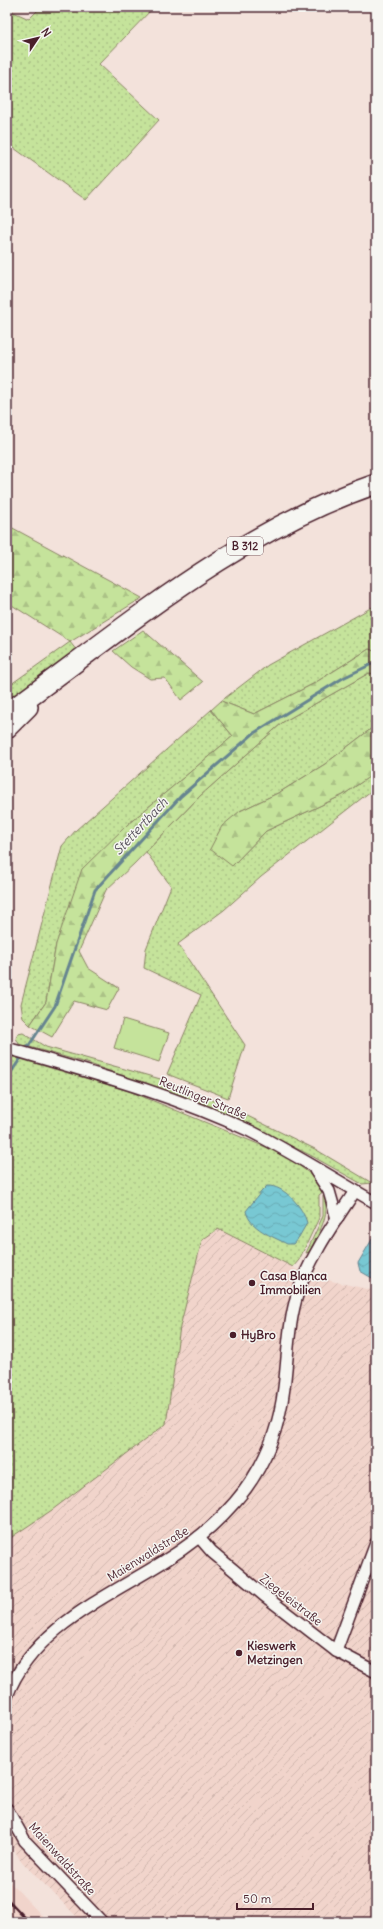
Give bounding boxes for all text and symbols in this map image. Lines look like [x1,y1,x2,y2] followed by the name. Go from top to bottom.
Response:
[18,18,58,58] north arrow
[38,25,54,39] text: N
[227,537,263,555] road number: B 312
[110,794,172,859] water label: Stettertbach
[157,1073,249,1122] street label: Reutlinger Straße
[260,1268,327,1297] place label: Casa Blanca Immobilien
[247,1278,257,1288] marker: Casa Blanca Immobilien
[241,1327,276,1343] place label: HyBro
[228,1330,238,1340] marker: HyBro
[104,1523,191,1584] street label: Maienwaldstraße
[257,1571,326,1629] street label: Ziegeleistraße
[247,1638,303,1668] place label: Kieswerk Metzingen
[234,1648,244,1658] marker: Kieswerk Metzingen
[26,1819,99,1898] street label: Maienwaldstraße
[237,1885,313,1911] scale bar
[243,1891,272,1906] text: 50 m

